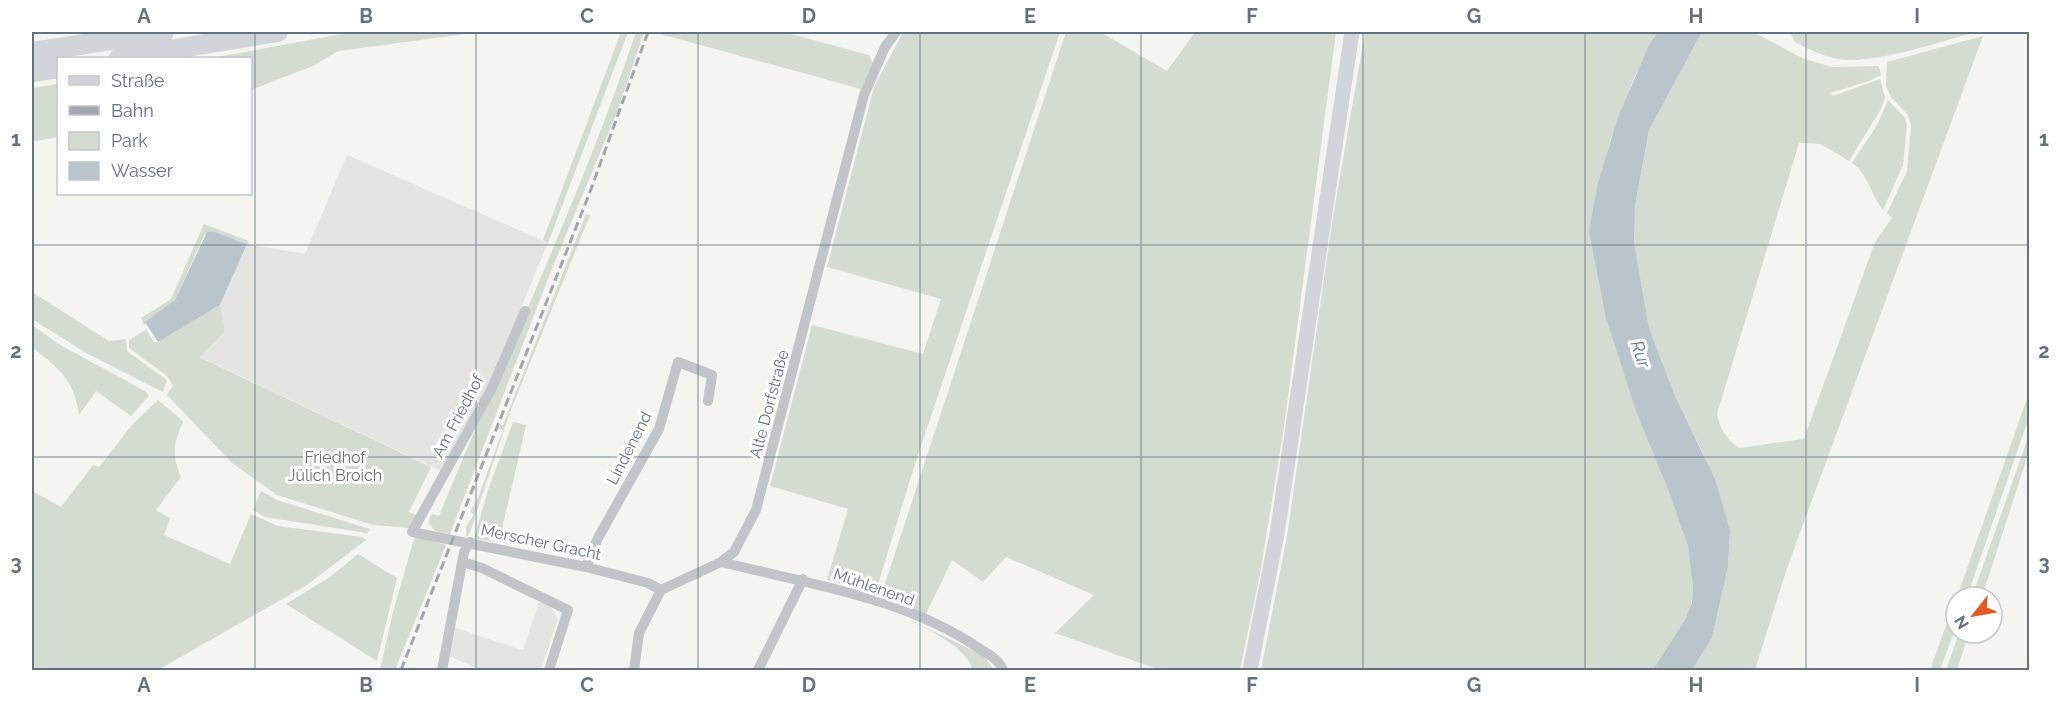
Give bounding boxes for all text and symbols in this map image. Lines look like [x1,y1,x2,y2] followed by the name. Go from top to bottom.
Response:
[137,4,151,28] text: A
[359,4,373,28] text: B
[580,4,594,28] text: C
[802,4,816,28] text: D
[1024,4,1036,28] text: E
[1246,4,1258,28] text: F
[1467,4,1481,28] text: G
[1689,4,1703,28] text: H
[1914,4,1920,28] text: I
[57,57,252,195] legend
[111,70,165,91] text: Straße
[111,100,154,121] text: Bahn
[11,127,21,151] text: 1
[2039,127,2049,151] text: 1
[111,130,148,151] text: Park
[111,160,174,181] text: Wasser
[1627,338,1656,371] water label: Rur
[10,339,22,363] text: 2
[2038,339,2050,363] text: 2
[745,348,793,460] street label: Alte Dorfstraße
[428,371,488,461] street label: Am Friedhof
[602,408,656,488] street label: Lindenend
[288,448,382,485] park label: Friedhof Jülich Broich
[479,520,604,564] street label: Merscher Gracht
[10,551,22,575] text: 3
[2038,551,2050,575] text: 3
[831,564,917,610] street label: Mühlenend
[1944,585,2004,645] north arrow
[1950,612,1973,633] text: N
[137,673,151,697] text: A
[359,673,373,697] text: B
[580,673,594,697] text: C
[802,673,816,697] text: D
[1024,673,1036,697] text: E
[1246,673,1258,697] text: F
[1467,673,1481,697] text: G
[1689,673,1703,697] text: H
[1914,673,1920,697] text: I

